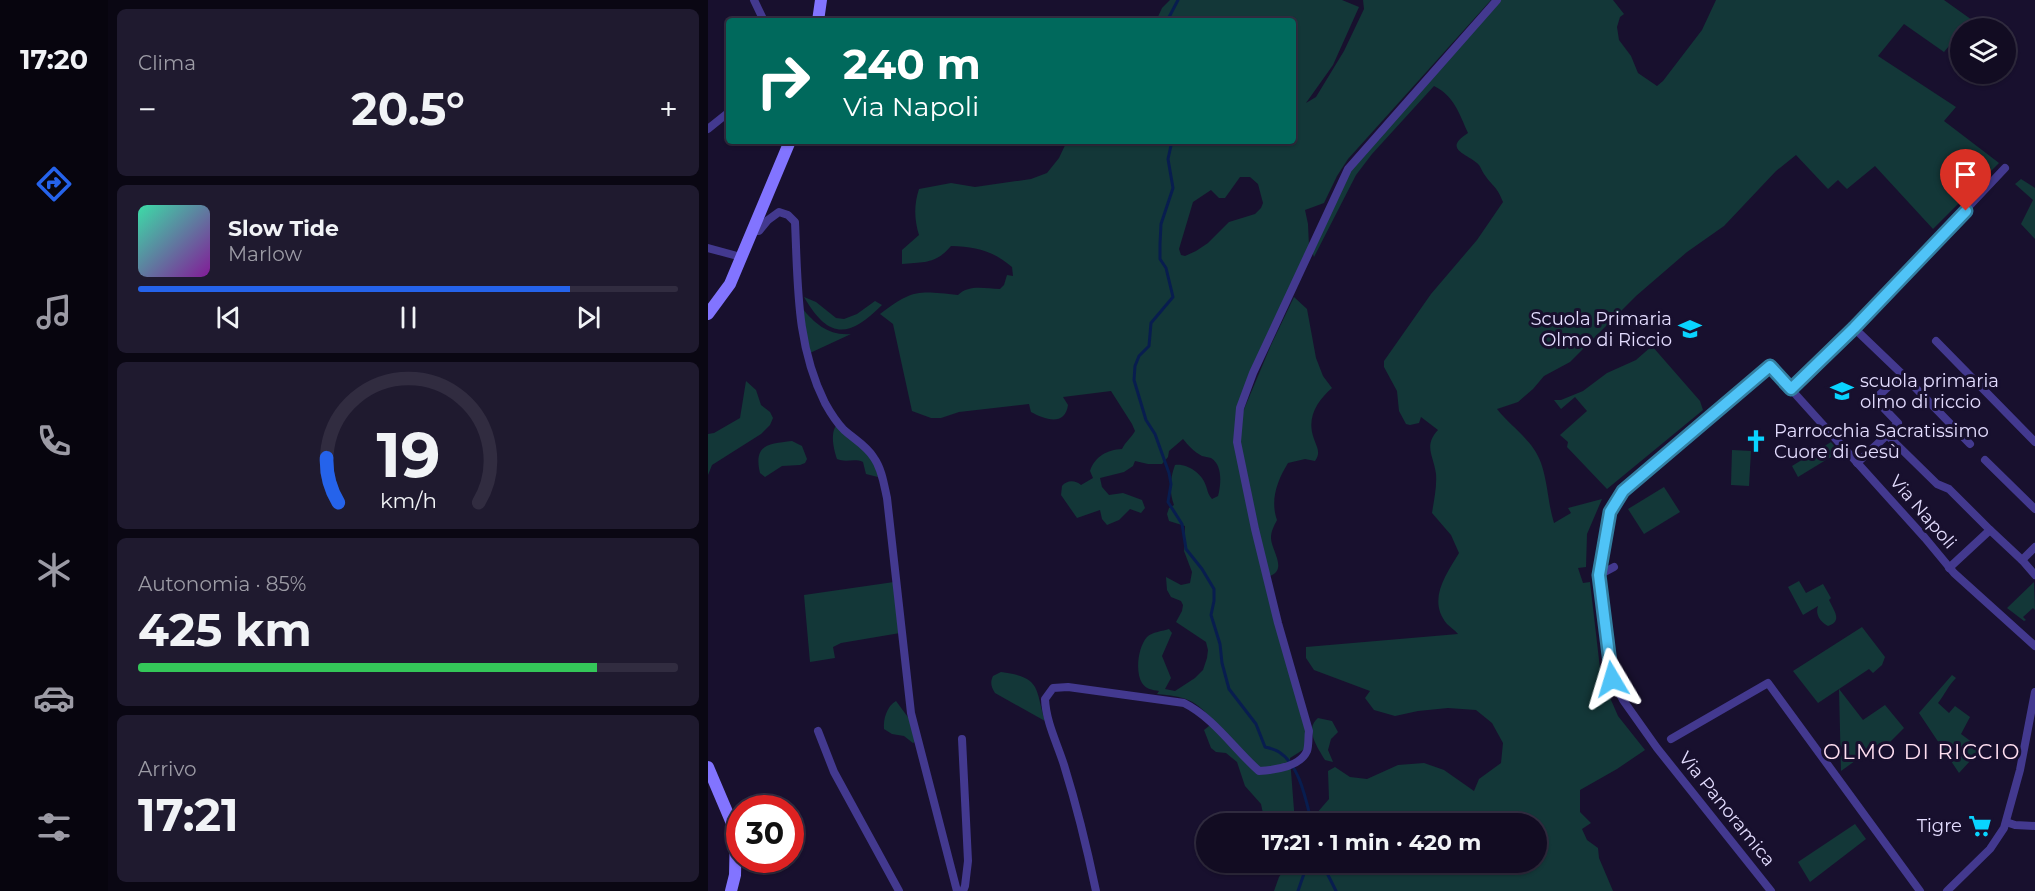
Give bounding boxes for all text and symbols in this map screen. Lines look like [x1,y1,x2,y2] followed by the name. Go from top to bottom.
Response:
[1950,18,2016,84] map controls
[1950,18,2016,84] button: layers
[843,38,981,90] text: 240 m
[744,42,822,120] icon: right
[20,43,88,76] text: 17:20
[138,51,196,75] text: Clima
[351,81,465,136] text: 20.5°
[138,89,157,129] text: −
[659,89,678,129] text: +
[843,90,979,123] text: Via Napoli
[1940,149,1991,211] pin
[1949,158,1982,191] icon: arrive
[33,163,75,205] icon: directions
[228,215,339,242] text: Slow Tide
[228,242,302,266] text: Marlow
[33,291,75,333] icon: music
[212,301,245,334] icon: previous
[392,301,425,334] icon: pause
[572,301,605,334] icon: next
[1531,308,1672,351] place label: Scuola Primaria Olmo di Riccio
[1677,316,1703,342] school or university icon: Scuola Primaria Olmo di Riccio
[1860,370,1999,413] place label: scuola primaria olmo di riccio
[1829,378,1855,404] school or university icon: scuola primaria olmo di riccio
[376,417,440,493] text: 19
[33,420,75,462] icon: phone
[1774,420,1989,463] place label: Parrocchia Sacratissimo Cuore di Gesù
[1743,428,1769,454] church icon: Parrocchia Sacratissimo Cuore di Gesù
[1885,470,1961,554] street label: Via Napoli
[379,487,437,513] text: km/h
[33,549,75,591] icon: climate
[138,572,306,596] text: Autonomia · 85%
[138,602,312,657] text: 425 km
[1580,647,1644,711] position arrow
[33,677,75,719] icon: car
[1823,739,2021,764] district label: OLMO DI RICCIO
[1674,747,1780,871] street label: Via Panoramica
[138,757,197,781] text: Arrivo
[138,787,239,842] text: 17:21
[726,795,804,873] speed limit sign: 30
[33,806,75,848] icon: filters
[1967,813,1993,839] supermarket icon: Tigre
[1917,815,1962,837] place label: Tigre
[1262,829,1481,856] text: 17:21 · 1 min · 420 m

